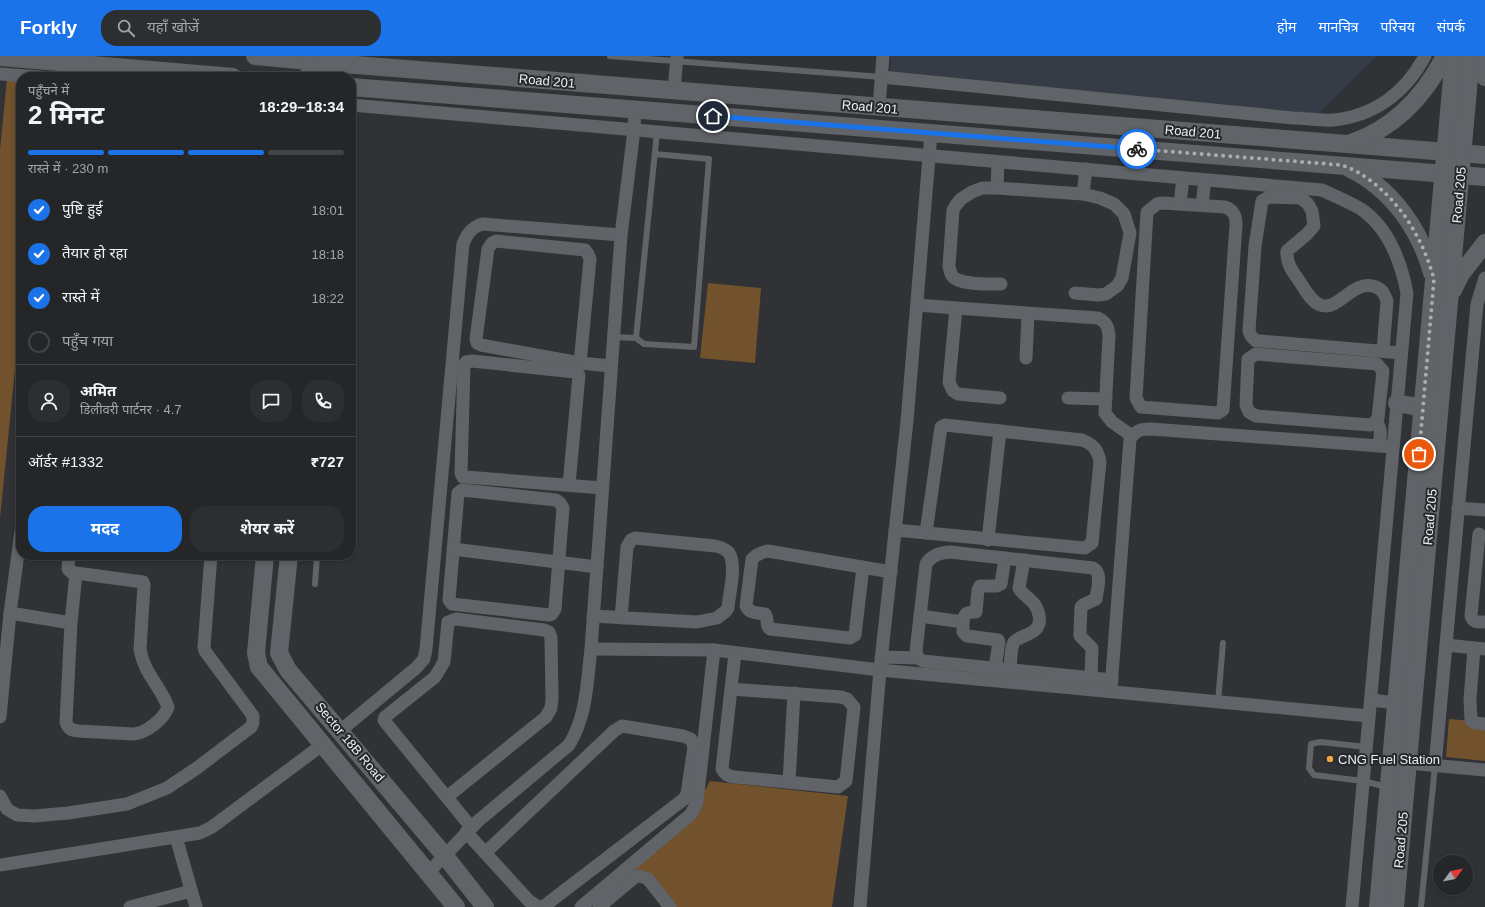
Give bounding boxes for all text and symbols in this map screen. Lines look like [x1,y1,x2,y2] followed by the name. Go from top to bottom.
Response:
[101,10,381,46] search box
[20,17,77,38] text: Forkly
[115,17,137,39] icon: search
[147,18,199,35] text: यहाँ खोजें
[1277,19,1296,35] text: होम
[1318,19,1359,35] text: मानचित्र
[1381,19,1415,35] text: परिचय
[1437,19,1465,35] text: संपर्क
[518,71,576,91] street label: Road 201
[28,83,69,98] text: पहुँचने में
[841,97,899,117] street label: Road 201
[259,98,344,115] text: 18:29–18:34
[696,99,730,133] pin
[28,100,104,130] text: 2 मिनट
[702,105,724,127] icon: home
[1164,122,1222,142] street label: Road 201
[1117,129,1157,169] courier
[1126,138,1148,160] icon: bike
[28,161,108,176] text: रास्ते में · 230 m
[1449,166,1469,224] street label: Road 205
[28,199,50,221] icon: check
[62,200,103,217] text: पुष्टि हुई
[311,203,344,218] text: 18:01
[28,243,50,265] icon: check
[62,244,127,261] text: तैयार हो रहा
[311,247,344,262] text: 18:18
[28,287,50,309] icon: check
[62,288,100,305] text: रास्ते में
[311,291,344,306] text: 18:22
[62,332,113,349] text: पहुँच गया
[28,380,70,422] button: person
[250,380,292,422] button: chat
[302,380,344,422] button: phone
[80,382,116,399] text: अमित
[80,402,182,417] text: डिलीवरी पार्टनर · 4.7
[1402,437,1436,471] pin
[1408,443,1430,465] icon: bag
[28,453,103,470] text: ऑर्डर #1332
[310,453,344,470] text: ₹727
[1420,488,1440,546] street label: Road 205
[28,506,182,552] button: मदद
[190,506,344,552] button: शेयर करें
[312,699,388,785] street label: Sector 18B Road
[1338,752,1440,767] place label: CNG Fuel Station
[1325,754,1335,764] marker: CNG Fuel Station
[1391,811,1411,869] street label: Road 205
[1433,855,1473,895] north arrow
[1433,855,1473,895] map controls

